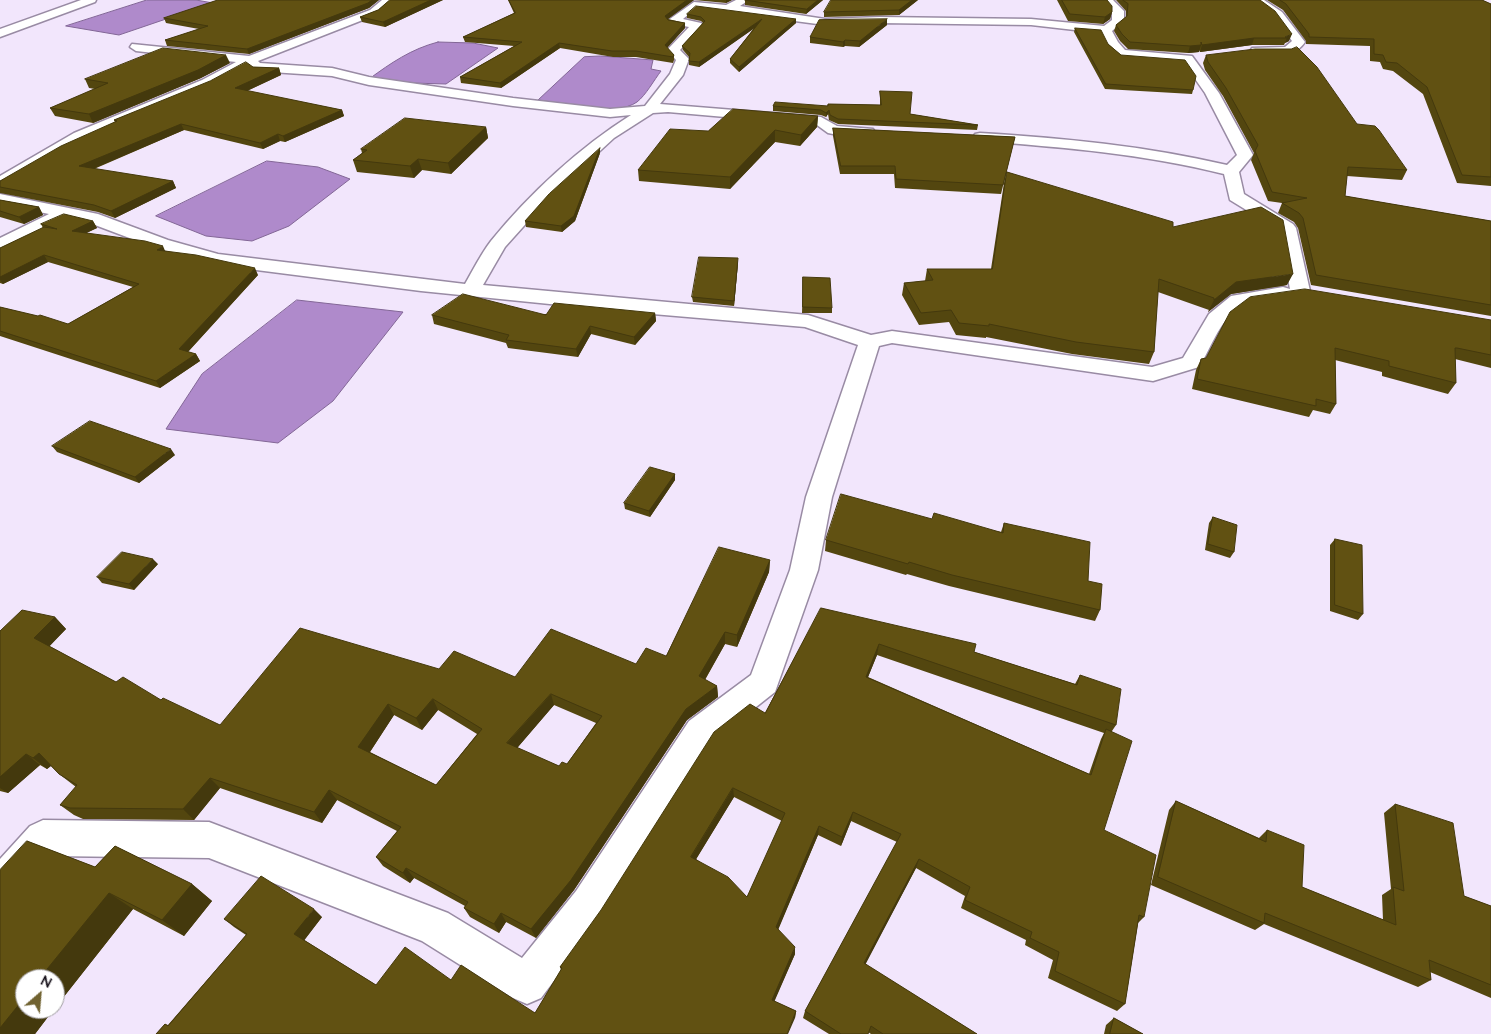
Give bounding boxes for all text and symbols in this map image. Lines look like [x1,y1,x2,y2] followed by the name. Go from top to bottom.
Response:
[15,969,65,1019] north arrow
[38,971,55,992] text: N

